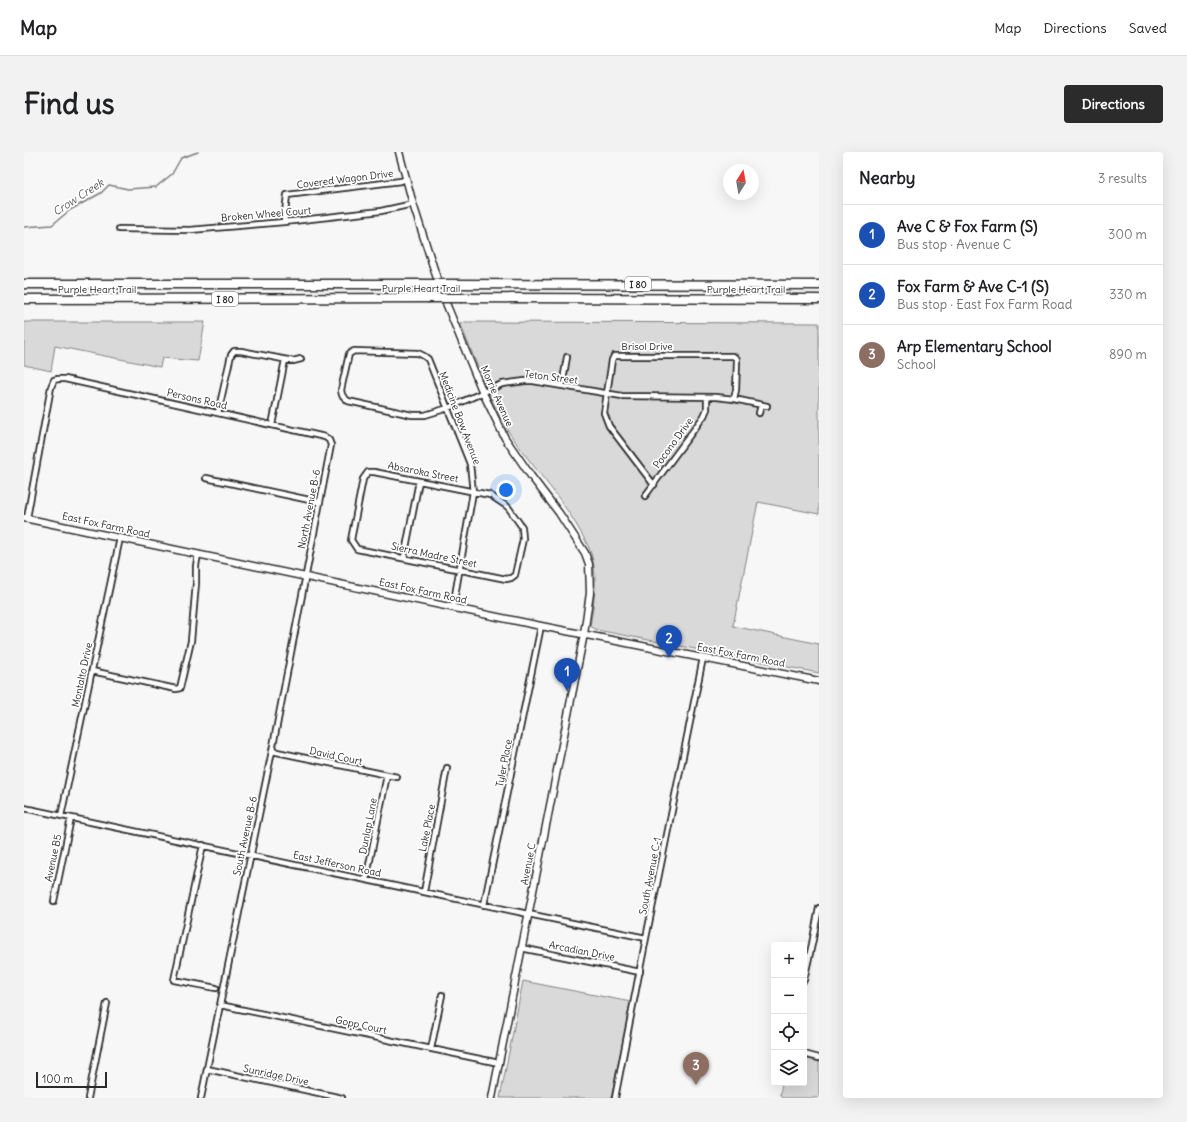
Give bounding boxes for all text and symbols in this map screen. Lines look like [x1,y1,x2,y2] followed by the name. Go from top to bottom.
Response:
[20,16,57,40] text: Map
[994,19,1021,37] text: Map
[1043,19,1107,37] text: Directions
[1129,19,1167,37] text: Saved
[1064,85,1163,123] button: Directions
[24,86,115,122] text: Find us
[723,164,759,200] north arrow
[296,167,394,191] street label: Covered Wagon Drive
[859,167,915,189] text: Nearby
[1098,170,1147,187] text: 3 results
[50,175,107,219] water label: Crow Creek
[220,204,312,224] street label: Broken Wheel Court
[897,217,1038,236] text: Ave C & Fox Farm (S)
[869,226,875,243] text: 1
[1108,226,1147,243] text: 300 m
[897,236,1011,253] text: Bus stop · Avenue C
[625,277,651,291] road number: I 80
[897,277,1049,296] text: Fox Farm & Ave C-1 (S)
[382,282,460,295] street label: Purple Heart Trail
[58,283,136,296] street label: Purple Heart Trail
[707,283,785,296] street label: Purple Heart Trail
[868,286,876,303] text: 2
[1109,286,1147,303] text: 330 m
[212,292,238,306] road number: I 80
[897,296,1072,313] text: Bus stop · East Fox Farm Road
[897,337,1052,356] text: Arp Elementary School
[621,340,673,353] street label: Brisol Drive
[868,346,876,363] text: 3
[1109,346,1147,363] text: 890 m
[897,356,936,373] text: School
[478,364,516,428] street label: Morrie Avenue
[524,367,579,387] street label: Teton Street
[436,370,484,466] street label: Medicine Bow Avenue
[166,386,229,412] street label: Persons Road
[650,415,696,471] street label: Pocono Drive
[387,459,460,485] street label: Absaroka Street
[295,468,323,550] street label: North Avenue B-6
[496,480,516,500] your location
[61,509,151,541] street label: East Fox Farm Road
[390,540,479,571] street label: Sierra Madre Street
[378,575,468,607] street label: East Fox Farm Road
[656,625,682,658] pin: 2
[696,640,786,670] street label: East Fox Farm Road
[69,642,95,708] street label: Montalto Drive
[554,658,580,691] pin: 1
[493,738,515,788] street label: Tyler Place
[308,744,364,768] street label: David Court
[230,795,260,877] street label: South Avenue B-6
[356,797,380,855] street label: Dunlap Lane
[416,803,438,853] street label: Lake Place
[42,833,64,883] street label: Avenue B5
[636,836,664,916] street label: South Avenue C-1
[518,841,539,886] street label: Avenue C
[292,848,382,880] street label: East Jefferson Road
[548,938,616,964] street label: Arcadian Drive
[771,942,807,1086] map controls
[771,942,807,978] button: +
[771,978,807,1014] button: −
[334,1013,388,1037] street label: Gopp Court
[771,1014,807,1050] button: locate
[771,1050,807,1086] button: layers
[683,1052,709,1085] pin: 3
[242,1062,310,1088] street label: Sunridge Drive
[36,1070,107,1089] scale bar
[42,1072,73,1086] text: 100 m

